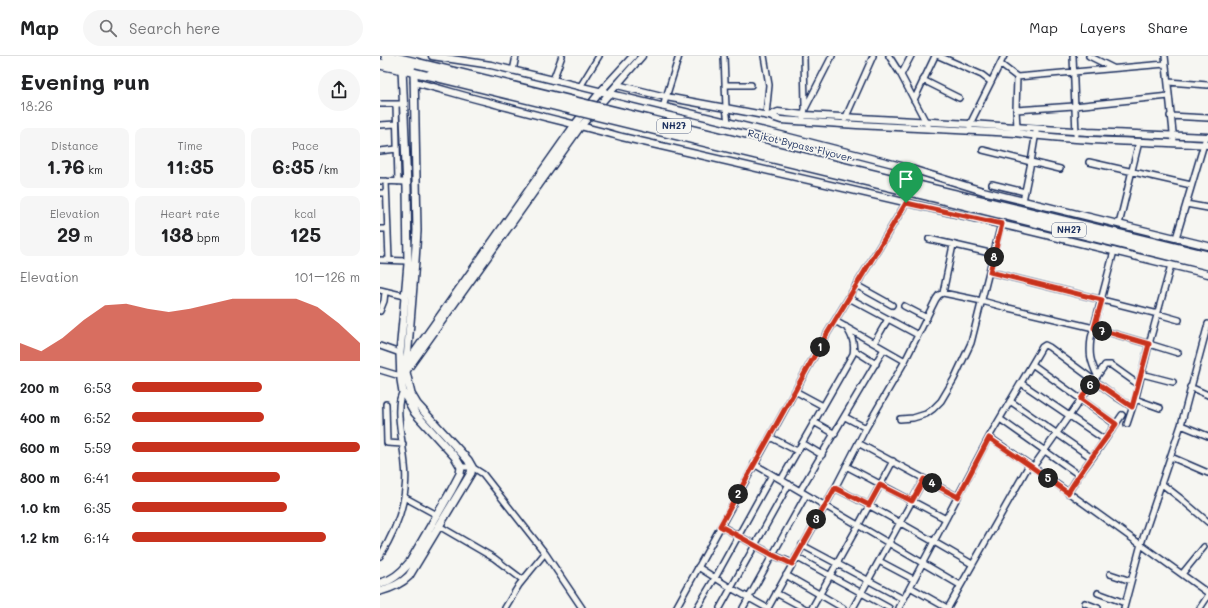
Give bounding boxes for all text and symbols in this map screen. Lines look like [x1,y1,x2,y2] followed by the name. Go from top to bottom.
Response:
[83,10,363,46] search box
[20,15,59,40] text: Map
[97,17,119,39] icon: search
[129,18,220,38] text: Search here
[1029,18,1058,37] text: Map
[1080,18,1126,37] text: Layers
[1148,18,1188,37] text: Share
[20,67,150,96] text: Evening run
[318,69,360,111] button: share
[20,97,53,114] text: 18:26
[657,119,691,133] road number: NH27
[746,125,854,165] street label: Rajkot Bypass Flyover
[51,138,98,153] text: Distance
[177,138,203,153] text: Time
[292,138,319,153] text: Pace
[46,153,85,179] text: 1.76
[166,153,214,179] text: 11:35
[272,153,314,179] text: 6:35
[85,162,103,177] text: km
[314,162,338,177] text: /km
[889,162,923,203] pin
[895,168,917,190] icon: arrive
[50,206,99,221] text: Elevation
[160,206,220,221] text: Heart rate
[294,206,316,221] text: kcal
[57,221,80,247] text: 29
[160,221,194,247] text: 138
[289,221,321,247] text: 125
[1052,223,1086,237] road number: NH27
[80,230,92,245] text: m
[194,230,220,245] text: bpm
[984,247,1004,267] pin: 8
[991,249,997,264] text: 8
[20,268,78,285] text: Elevation
[294,268,360,285] text: 101–126 m
[1092,321,1112,341] pin: 7
[1099,323,1105,338] text: 7
[810,337,830,357] pin: 1
[818,339,822,354] text: 1
[1080,375,1100,395] pin: 6
[1087,377,1093,392] text: 6
[20,379,59,396] text: 200 m
[84,379,111,396] text: 6:53
[20,409,60,426] text: 400 m
[84,409,111,426] text: 6:52
[20,439,60,456] text: 600 m
[84,439,111,456] text: 5:59
[1038,468,1058,488] pin: 5
[20,469,60,486] text: 800 m
[84,469,109,486] text: 6:41
[1045,470,1051,485] text: 5
[922,473,942,493] pin: 4
[929,475,935,490] text: 4
[728,484,748,504] pin: 2
[735,486,741,501] text: 2
[20,499,60,516] text: 1.0 km
[84,499,111,516] text: 6:35
[806,509,826,529] pin: 3
[813,511,819,526] text: 3
[20,529,59,546] text: 1.2 km
[84,529,109,546] text: 6:14

